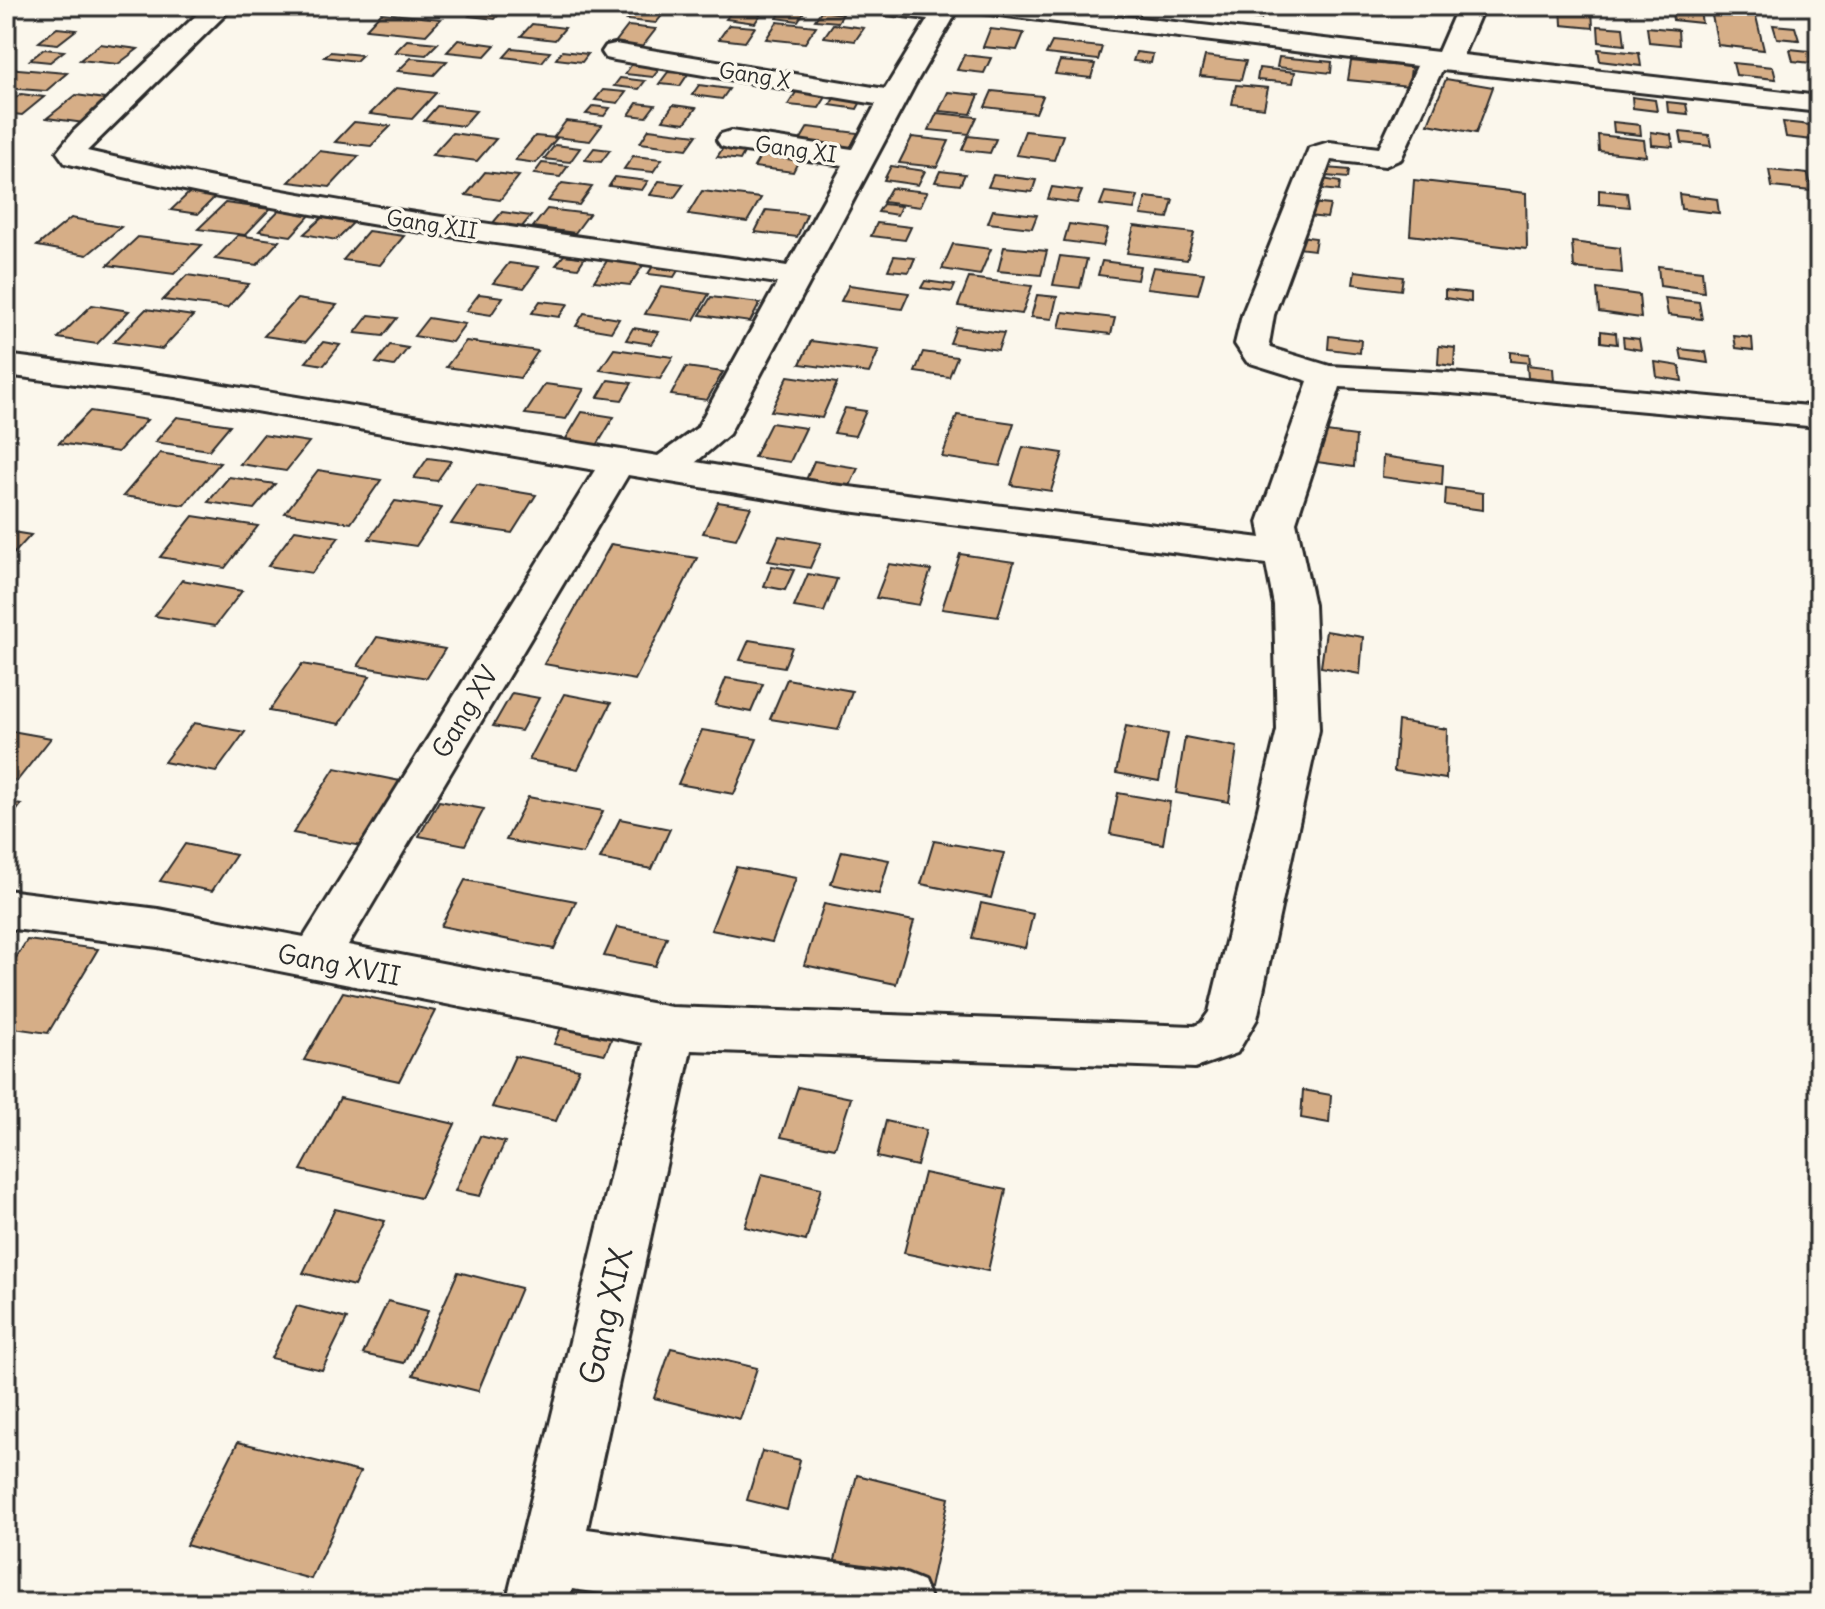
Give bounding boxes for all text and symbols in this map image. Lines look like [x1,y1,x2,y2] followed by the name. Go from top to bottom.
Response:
[717,56,793,95] street label: Gang X
[753,129,839,169] street label: Gang XI
[385,203,479,245] street label: Gang XII
[424,660,505,764] street label: Gang XV
[275,936,403,993] street label: Gang XVII
[570,1243,641,1388] street label: Gang XIX

